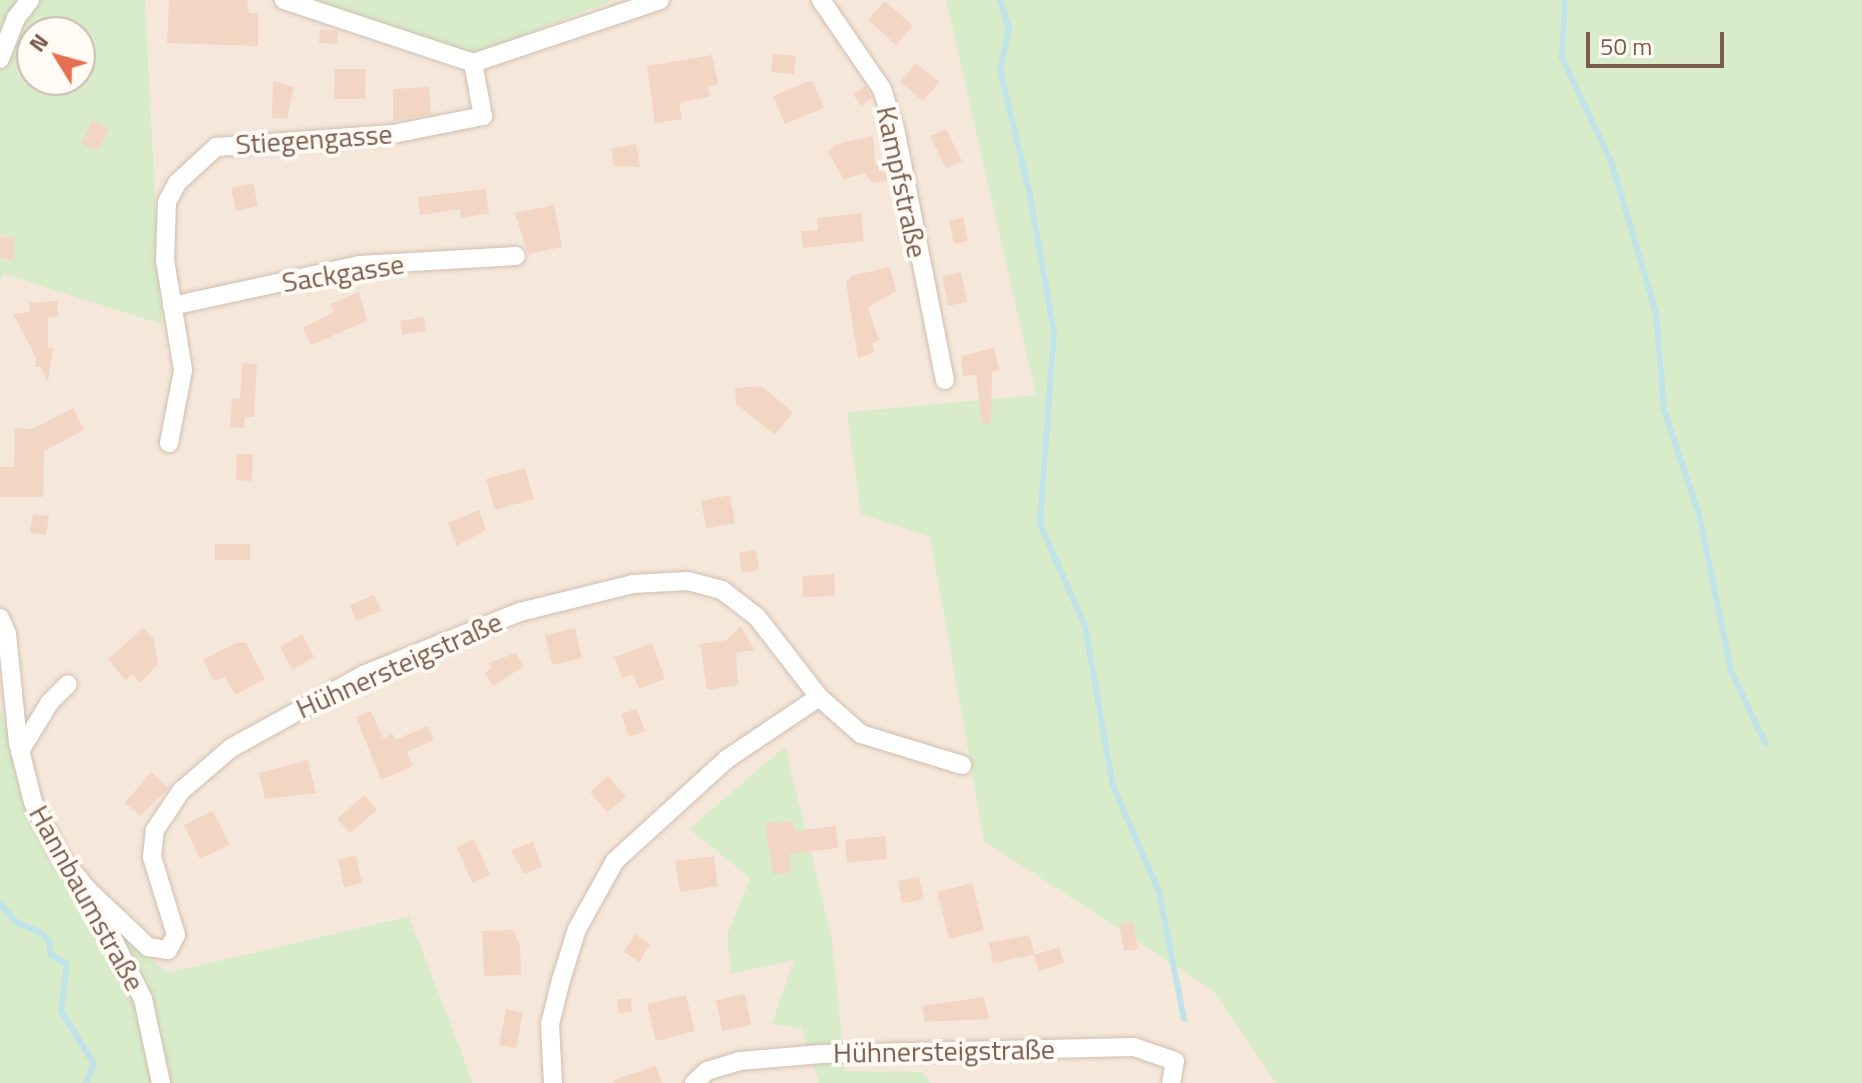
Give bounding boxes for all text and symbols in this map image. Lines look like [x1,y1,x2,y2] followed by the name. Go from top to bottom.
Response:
[16,16,96,96] north arrow
[1590,16,1728,66] scale bar
[20,26,57,59] text: N
[1600,28,1652,64] text: 50 m
[870,103,934,261] street label: Kampfstraße
[234,117,394,161] street label: Stiegengasse
[280,247,406,299] street label: Sackgasse
[291,605,507,725] street label: Hühnersteigstraße
[22,799,152,997] street label: Hannbaumstraße
[833,1032,1055,1070] street label: Hühnersteigstraße

